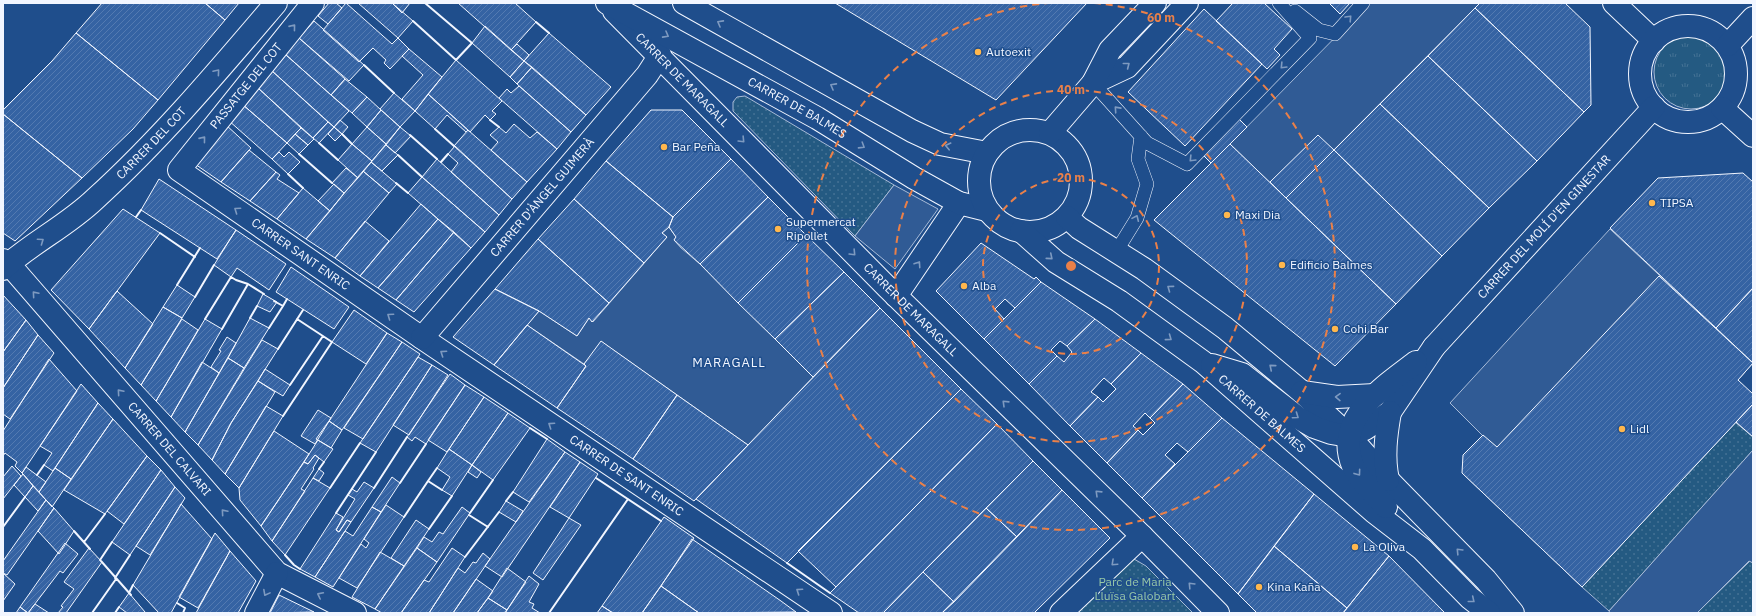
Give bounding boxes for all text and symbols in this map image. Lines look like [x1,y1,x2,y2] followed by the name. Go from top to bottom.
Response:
[1147,10,1175,25] text: 60 m
[1345,15,1352,23] one-way arrow
[716,20,724,28] one-way arrow
[289,25,296,32] one-way arrow
[633,29,732,130] street label: CARRER DE MARAGALL
[662,31,669,38] one-way arrow
[206,40,285,132] street label: PASSATGE DEL COT
[986,44,1031,59] place label: Autoexit
[973,47,983,57] marker: Autoexit
[1280,61,1288,69] one-way arrow
[1122,63,1129,70] one-way arrow
[213,69,220,77] one-way arrow
[745,74,849,141] street label: CARRER DE BALMES
[1057,82,1085,97] text: 40 m
[830,84,837,91] one-way arrow
[113,104,189,182] street label: CARRER DEL COT
[1115,107,1122,114] one-way arrow
[487,134,597,260] street label: CARRER D'ÀNGEL GUIMERÀ
[738,135,745,143] one-way arrow
[199,137,206,144] one-way arrow
[672,139,721,154] place label: Bar Peña
[659,142,669,152] marker: Bar Peña
[858,142,865,149] one-way arrow
[945,142,952,150] one-way arrow
[1474,151,1614,302] street label: CARRER DEL MOLÍ D'EN GINESTAR
[1189,154,1197,162] one-way arrow
[1057,170,1085,185] text: 20 m
[1660,195,1694,210] place label: TIPSA
[1647,198,1657,208] marker: TIPSA
[1235,207,1281,222] place label: Maxi Dia
[235,208,242,215] one-way arrow
[1222,210,1232,220] marker: Maxi Dia
[249,214,354,293] street label: CARRER SANT ENRIC
[786,214,856,243] place label: Supermercat Ripollet
[1131,215,1139,222] one-way arrow
[773,224,783,234] marker: Supermercat Ripollet
[36,239,43,246] one-way arrow
[848,248,856,256] one-way arrow
[1046,252,1053,259] one-way arrow
[1290,257,1373,272] place label: Edificio Balmes
[1064,259,1078,273] centre of rings
[861,260,961,359] street label: CARRER DE MARAGALL
[1277,260,1287,270] marker: Edificio Balmes
[913,261,921,268] one-way arrow
[972,278,997,293] place label: Alba
[959,281,969,291] marker: Alba
[1167,285,1174,292] one-way arrow
[32,291,39,299] one-way arrow
[388,314,395,321] one-way arrow
[1343,321,1389,336] place label: Cohi Bar
[1330,324,1340,334] marker: Cohi Bar
[1165,333,1172,340] one-way arrow
[441,350,448,357] one-way arrow
[692,354,766,371] district label: MARAGALL
[1270,365,1277,372] one-way arrow
[1216,371,1309,456] street label: CARRER DE BALMES
[118,390,125,397] one-way arrow
[1335,392,1341,401] one-way arrow
[125,399,215,499] street label: CARRER DEL CALVARI
[1002,400,1010,408] one-way arrow
[1292,411,1299,419] one-way arrow
[1630,421,1649,436] place label: Lidl
[549,423,556,430] one-way arrow
[1617,424,1627,434] marker: Lidl
[567,431,687,519] street label: CARRER DE SANT ENRIC
[1353,469,1360,476] one-way arrow
[1096,491,1103,498] one-way arrow
[221,509,228,516] one-way arrow
[1363,539,1406,554] place label: La Oliva
[1350,542,1360,552] marker: La Oliva
[1456,548,1464,556] one-way arrow
[1111,558,1119,566] one-way arrow
[1095,574,1175,603] park label: Parc de Maria Lluïsa Galobart
[1267,579,1321,594] place label: Kina Kaña
[1188,582,1195,590] one-way arrow
[1254,582,1264,592] marker: Kina Kaña
[796,588,803,596] one-way arrow
[263,589,271,596] one-way arrow
[317,592,324,600] one-way arrow
[1468,595,1475,602] one-way arrow

